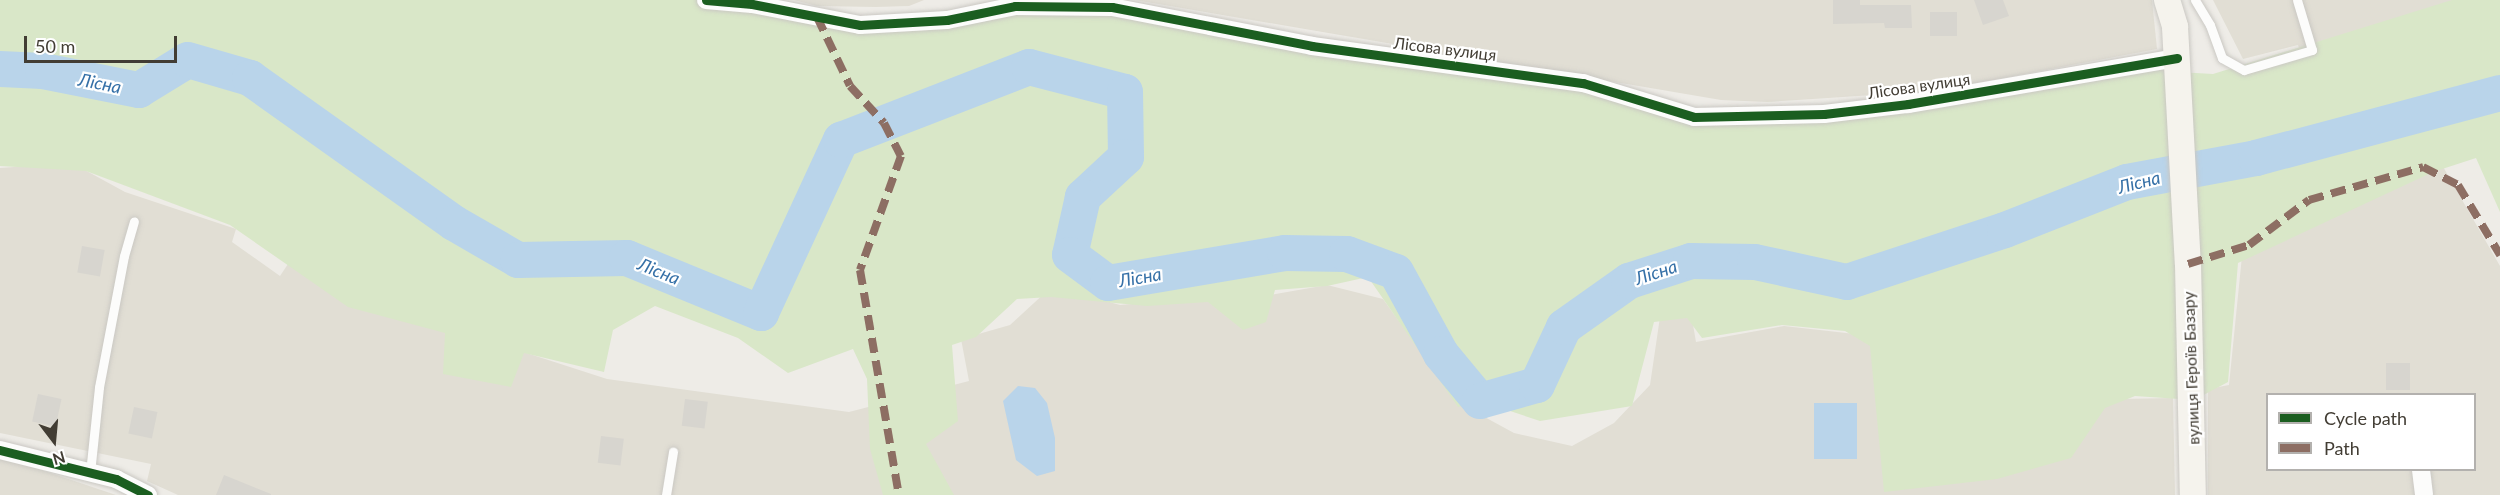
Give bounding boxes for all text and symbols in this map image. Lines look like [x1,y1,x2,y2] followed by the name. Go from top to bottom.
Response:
[27,24,180,62] scale bar
[1393,33,1497,65] street label: Лісова вулиця
[35,35,75,57] text: 50 m
[77,68,123,98] water label: Лісна
[1867,69,1971,103] street label: Лісова вулиця
[2115,166,2163,198] water label: Лісна
[635,253,683,289] water label: Лісна
[1632,255,1680,289] water label: Лісна
[1117,263,1163,291] water label: Лісна
[2179,291,2203,445] street label: вулиця Героїв Базару
[2266,393,2476,471] legend
[2324,407,2407,429] text: Cycle path
[24,411,84,471] north arrow
[2324,437,2360,459] text: Path
[51,448,68,470] text: N

